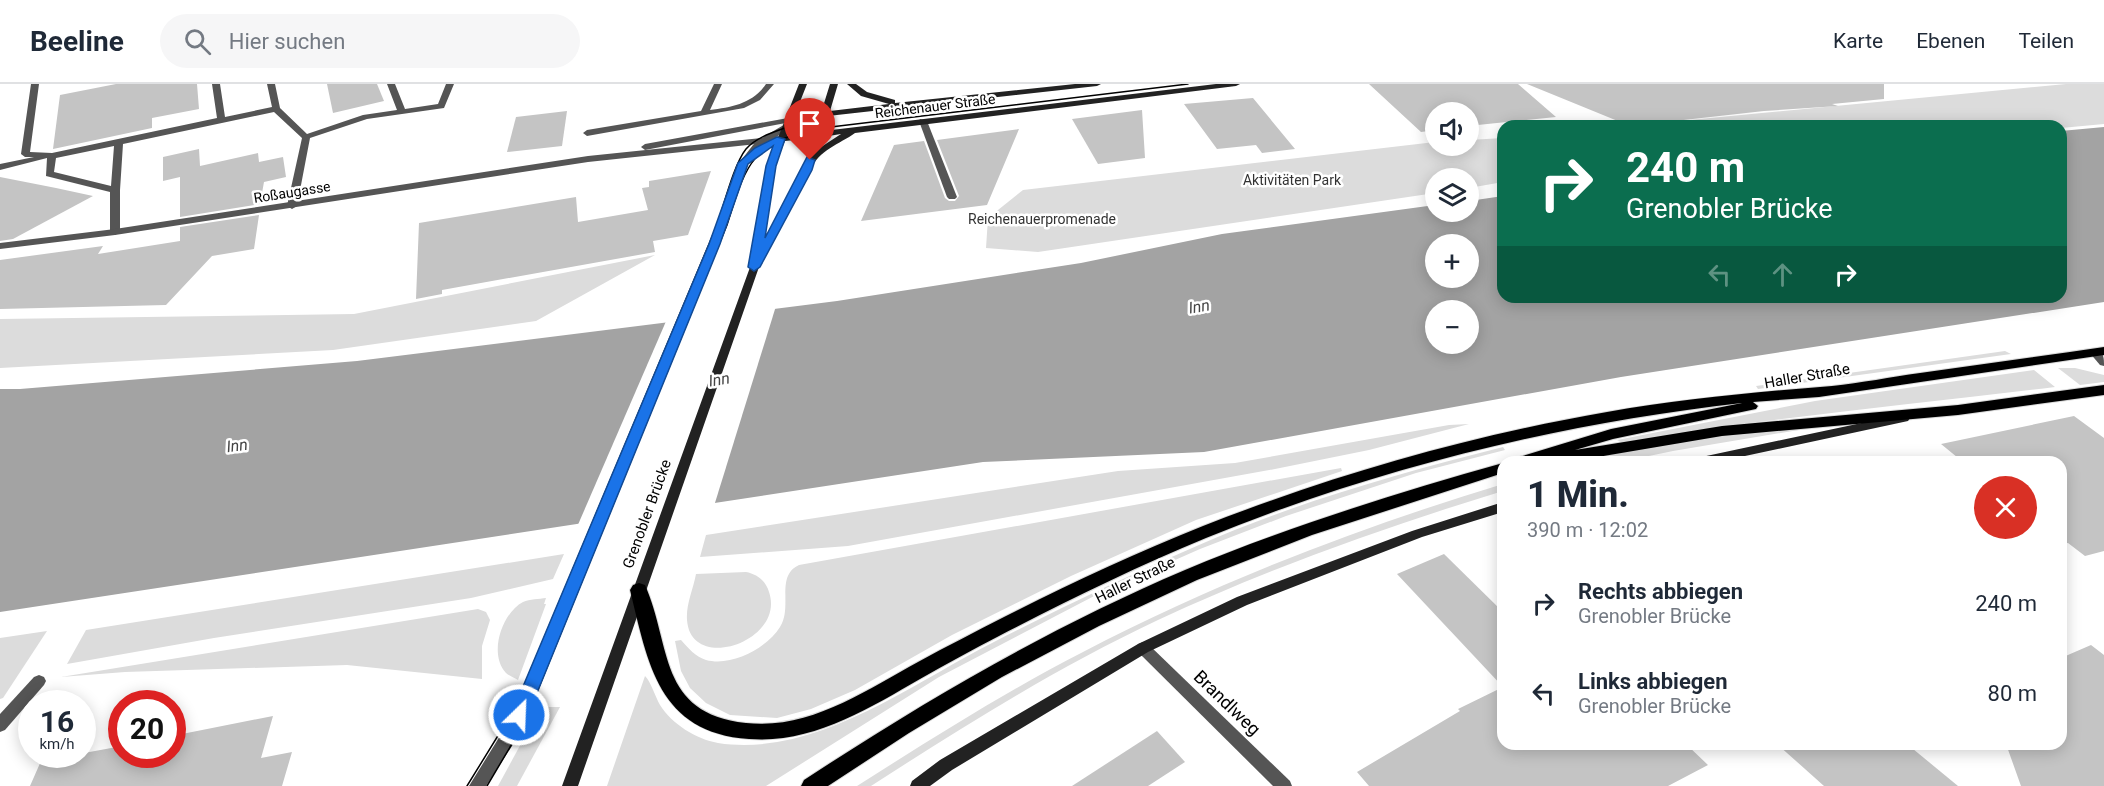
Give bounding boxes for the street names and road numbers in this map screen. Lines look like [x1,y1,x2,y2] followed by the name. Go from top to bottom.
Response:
[874,91,996,121] street label: Reichenauer Straße
[252,178,332,206] street label: Roßaugasse
[1763,360,1851,392] street label: Haller Straße
[619,457,675,571] street label: Grenobler Brücke
[1092,553,1178,607] street label: Haller Straße
[1190,666,1265,740] street label: Brandlweg

